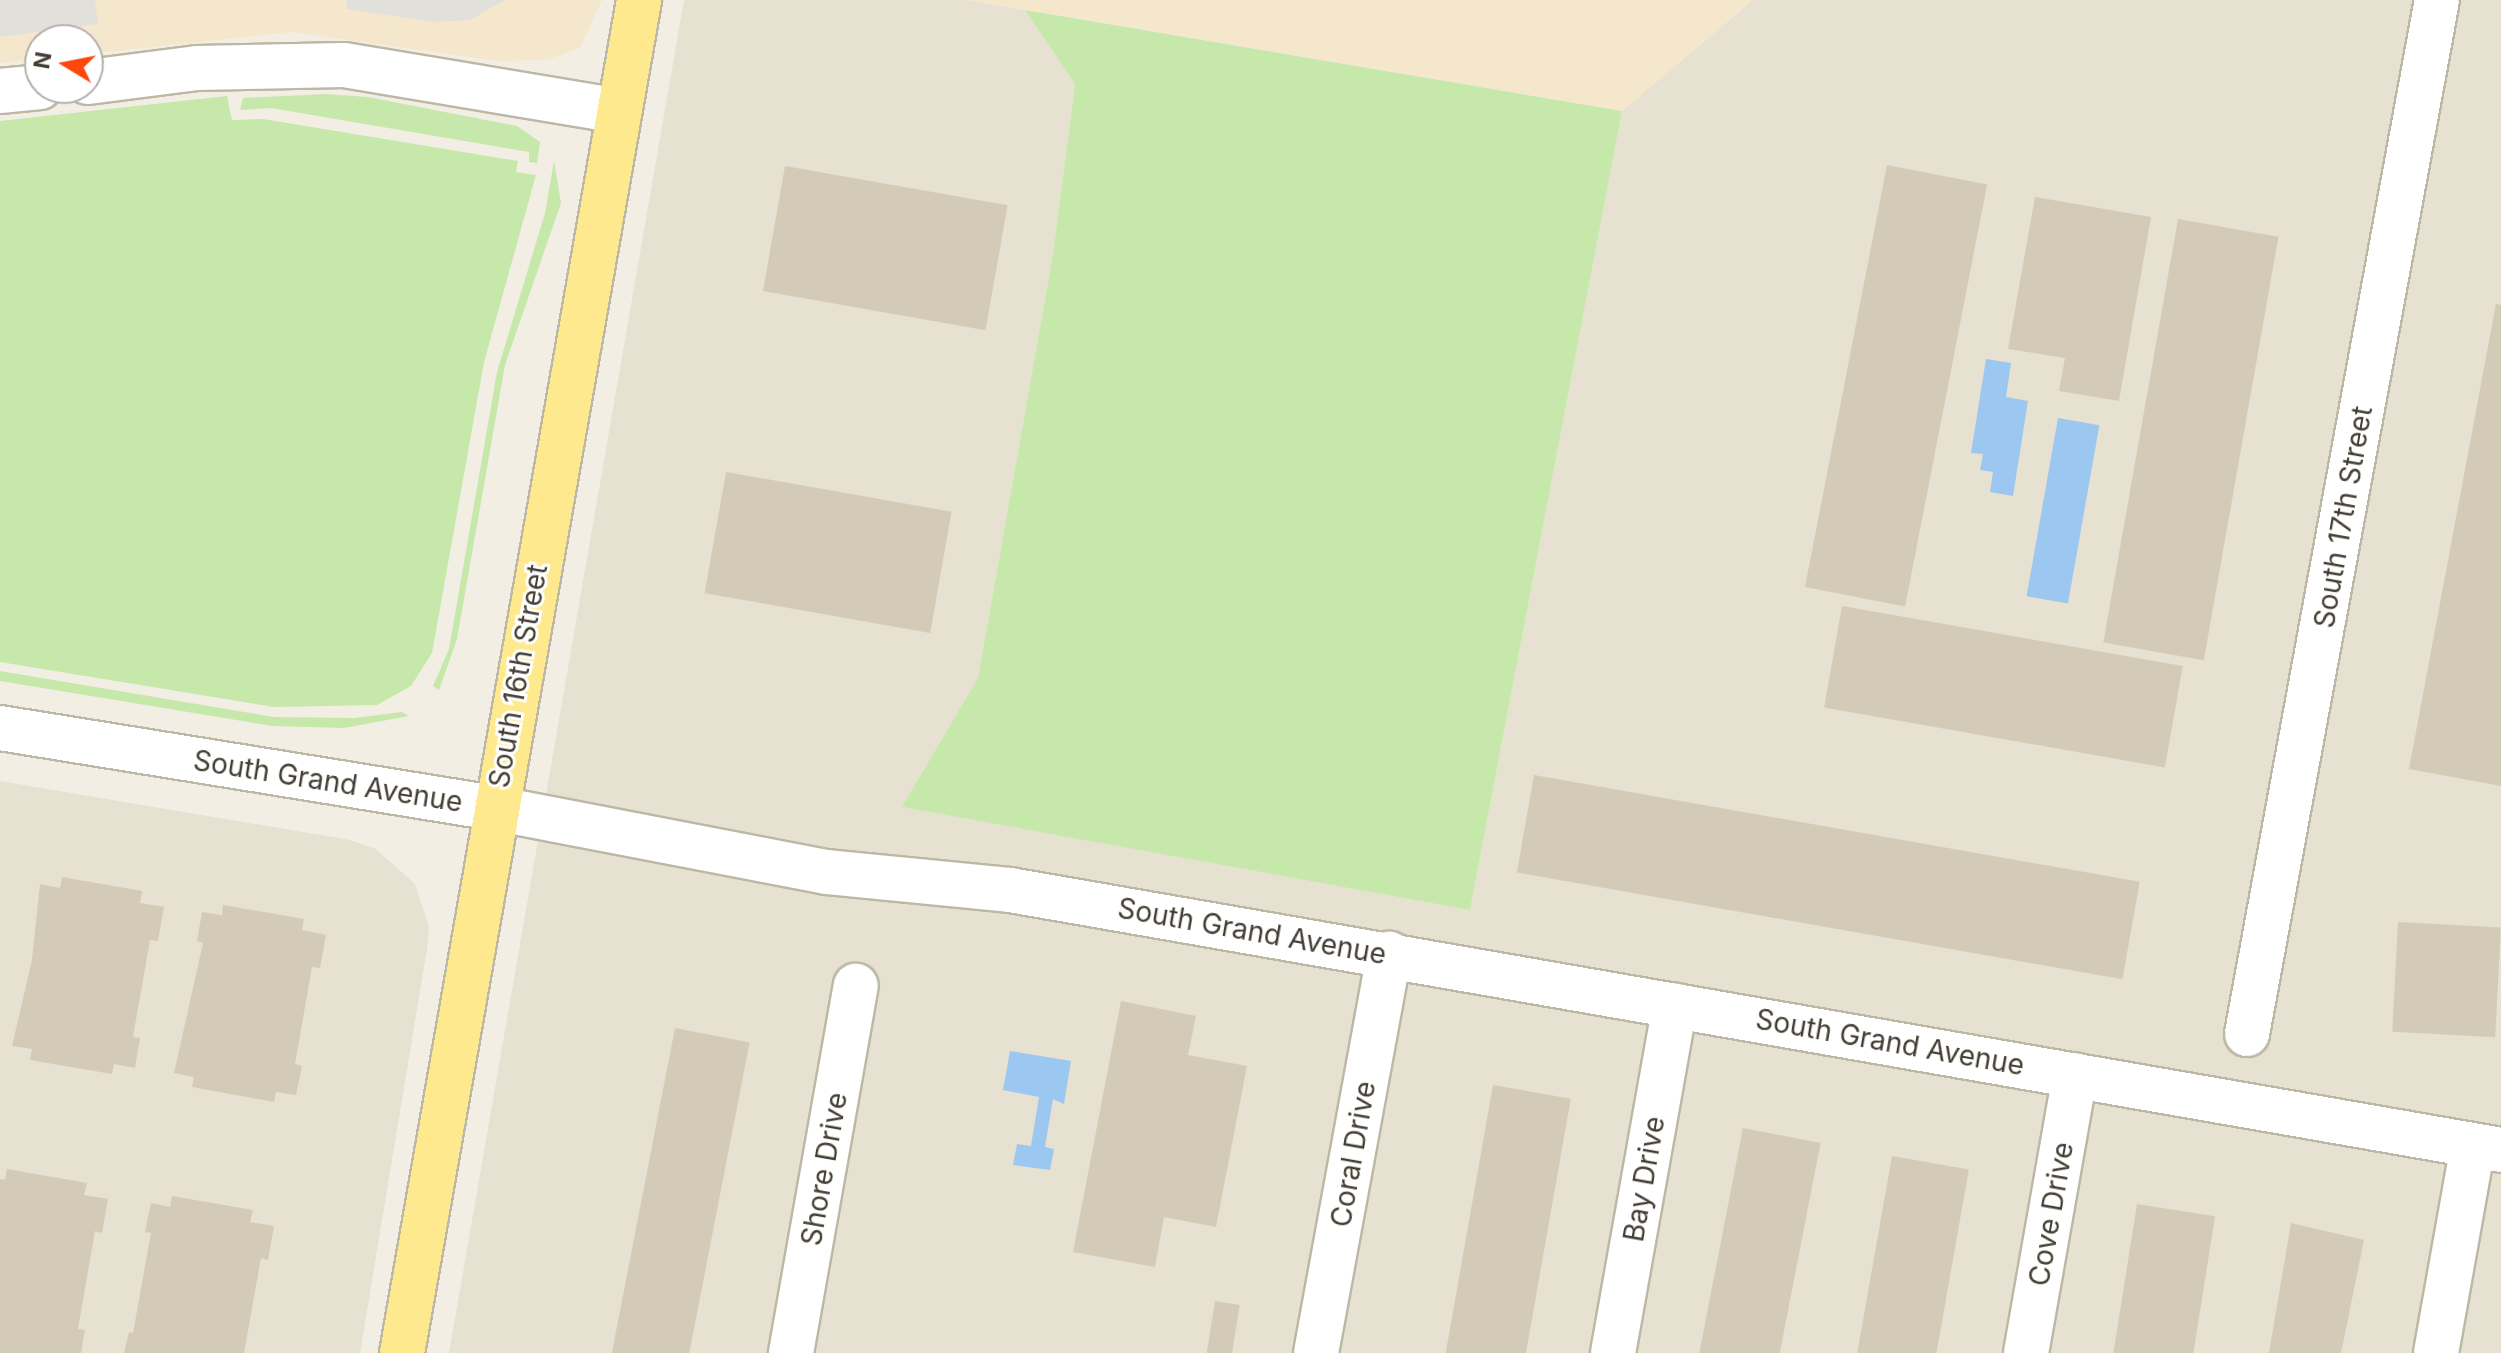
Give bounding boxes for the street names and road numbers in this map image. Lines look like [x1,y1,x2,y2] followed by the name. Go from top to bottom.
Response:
[2307,403,2379,631] street label: South 17th Street
[482,562,554,790] street label: South 16th Street
[191,743,465,819] street label: South Grand Avenue
[1115,891,1389,971] street label: South Grand Avenue
[1753,1002,2027,1082] street label: South Grand Avenue
[1324,1078,1382,1230] street label: Coral Drive
[794,1090,854,1248] street label: Shore Drive
[1616,1114,1672,1244] street label: Bay Drive
[2022,1139,2080,1289] street label: Cove Drive

